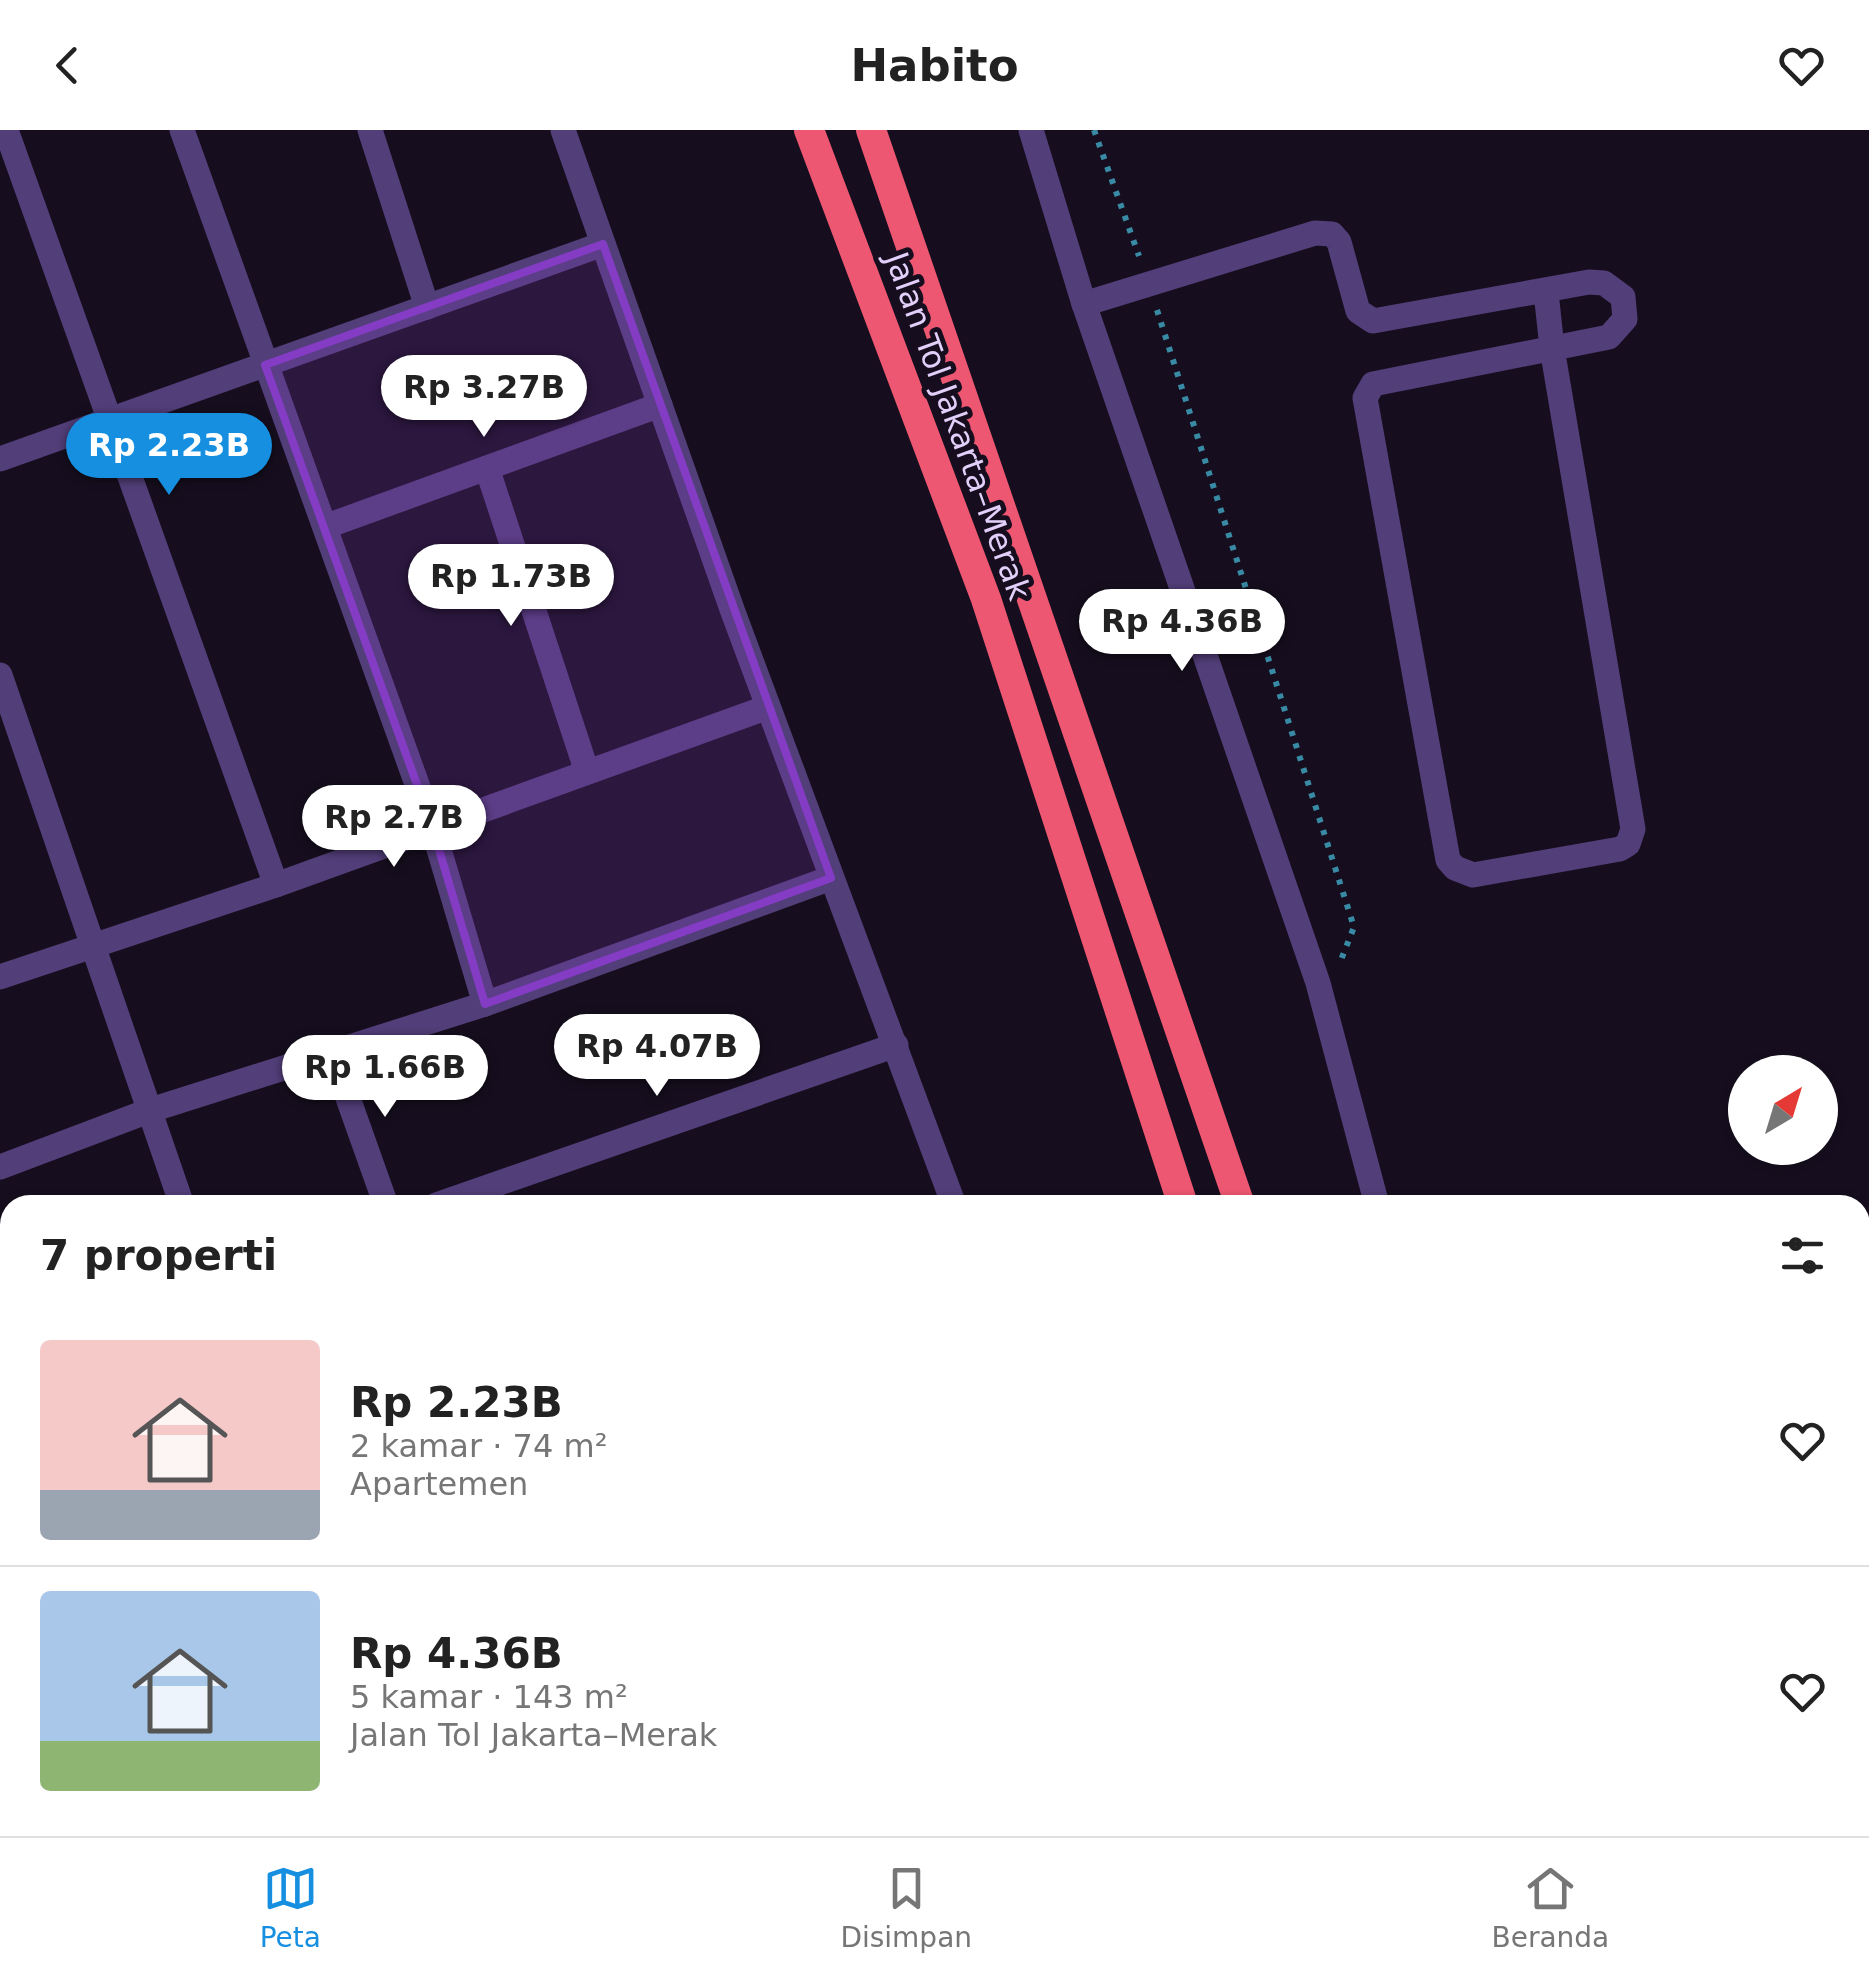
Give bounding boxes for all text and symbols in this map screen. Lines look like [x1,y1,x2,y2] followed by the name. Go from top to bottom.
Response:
[40,38,95,93] icon: back
[1774,38,1829,93] icon: heart
[850,39,1019,92] text: Habito
[877,245,1039,606] street label: Jalan Tol Jakarta–Merak
[381,355,587,440] pin: Rp 3.27B
[403,368,565,406] text: Rp 3.27B
[66,413,272,498] pin: Rp 2.23B
[88,426,250,464] text: Rp 2.23B
[408,544,614,629] pin: Rp 1.73B
[430,557,592,595] text: Rp 1.73B
[1079,589,1285,674] pin: Rp 4.36B
[1101,602,1263,640] text: Rp 4.36B
[302,785,486,870] pin: Rp 2.7B
[324,798,464,836] text: Rp 2.7B
[554,1014,760,1099] pin: Rp 4.07B
[576,1027,738,1065] text: Rp 4.07B
[282,1035,488,1120] pin: Rp 1.66B
[304,1048,466,1086] text: Rp 1.66B
[1728,1055,1838,1165] north arrow
[1728,1055,1838,1165] map controls
[1775,1228,1830,1283] icon: filters
[40,1231,277,1280] text: 7 properti
[350,1378,563,1427] text: Rp 2.23B
[120,1380,240,1500] icon: home
[1775,1413,1830,1468] icon: heart
[350,1427,607,1465] text: 2 kamar · 74 m²
[350,1465,528,1503] text: Apartemen
[350,1629,563,1678] text: Rp 4.36B
[120,1631,240,1751] icon: home
[1775,1664,1830,1719] icon: heart
[350,1678,628,1716] text: 5 kamar · 143 m²
[350,1716,717,1754] text: Jalan Tol Jakarta–Merak
[260,1861,321,1954] tab: Peta
[840,1861,972,1954] tab: Disimpan
[1491,1861,1609,1954] tab: Beranda

